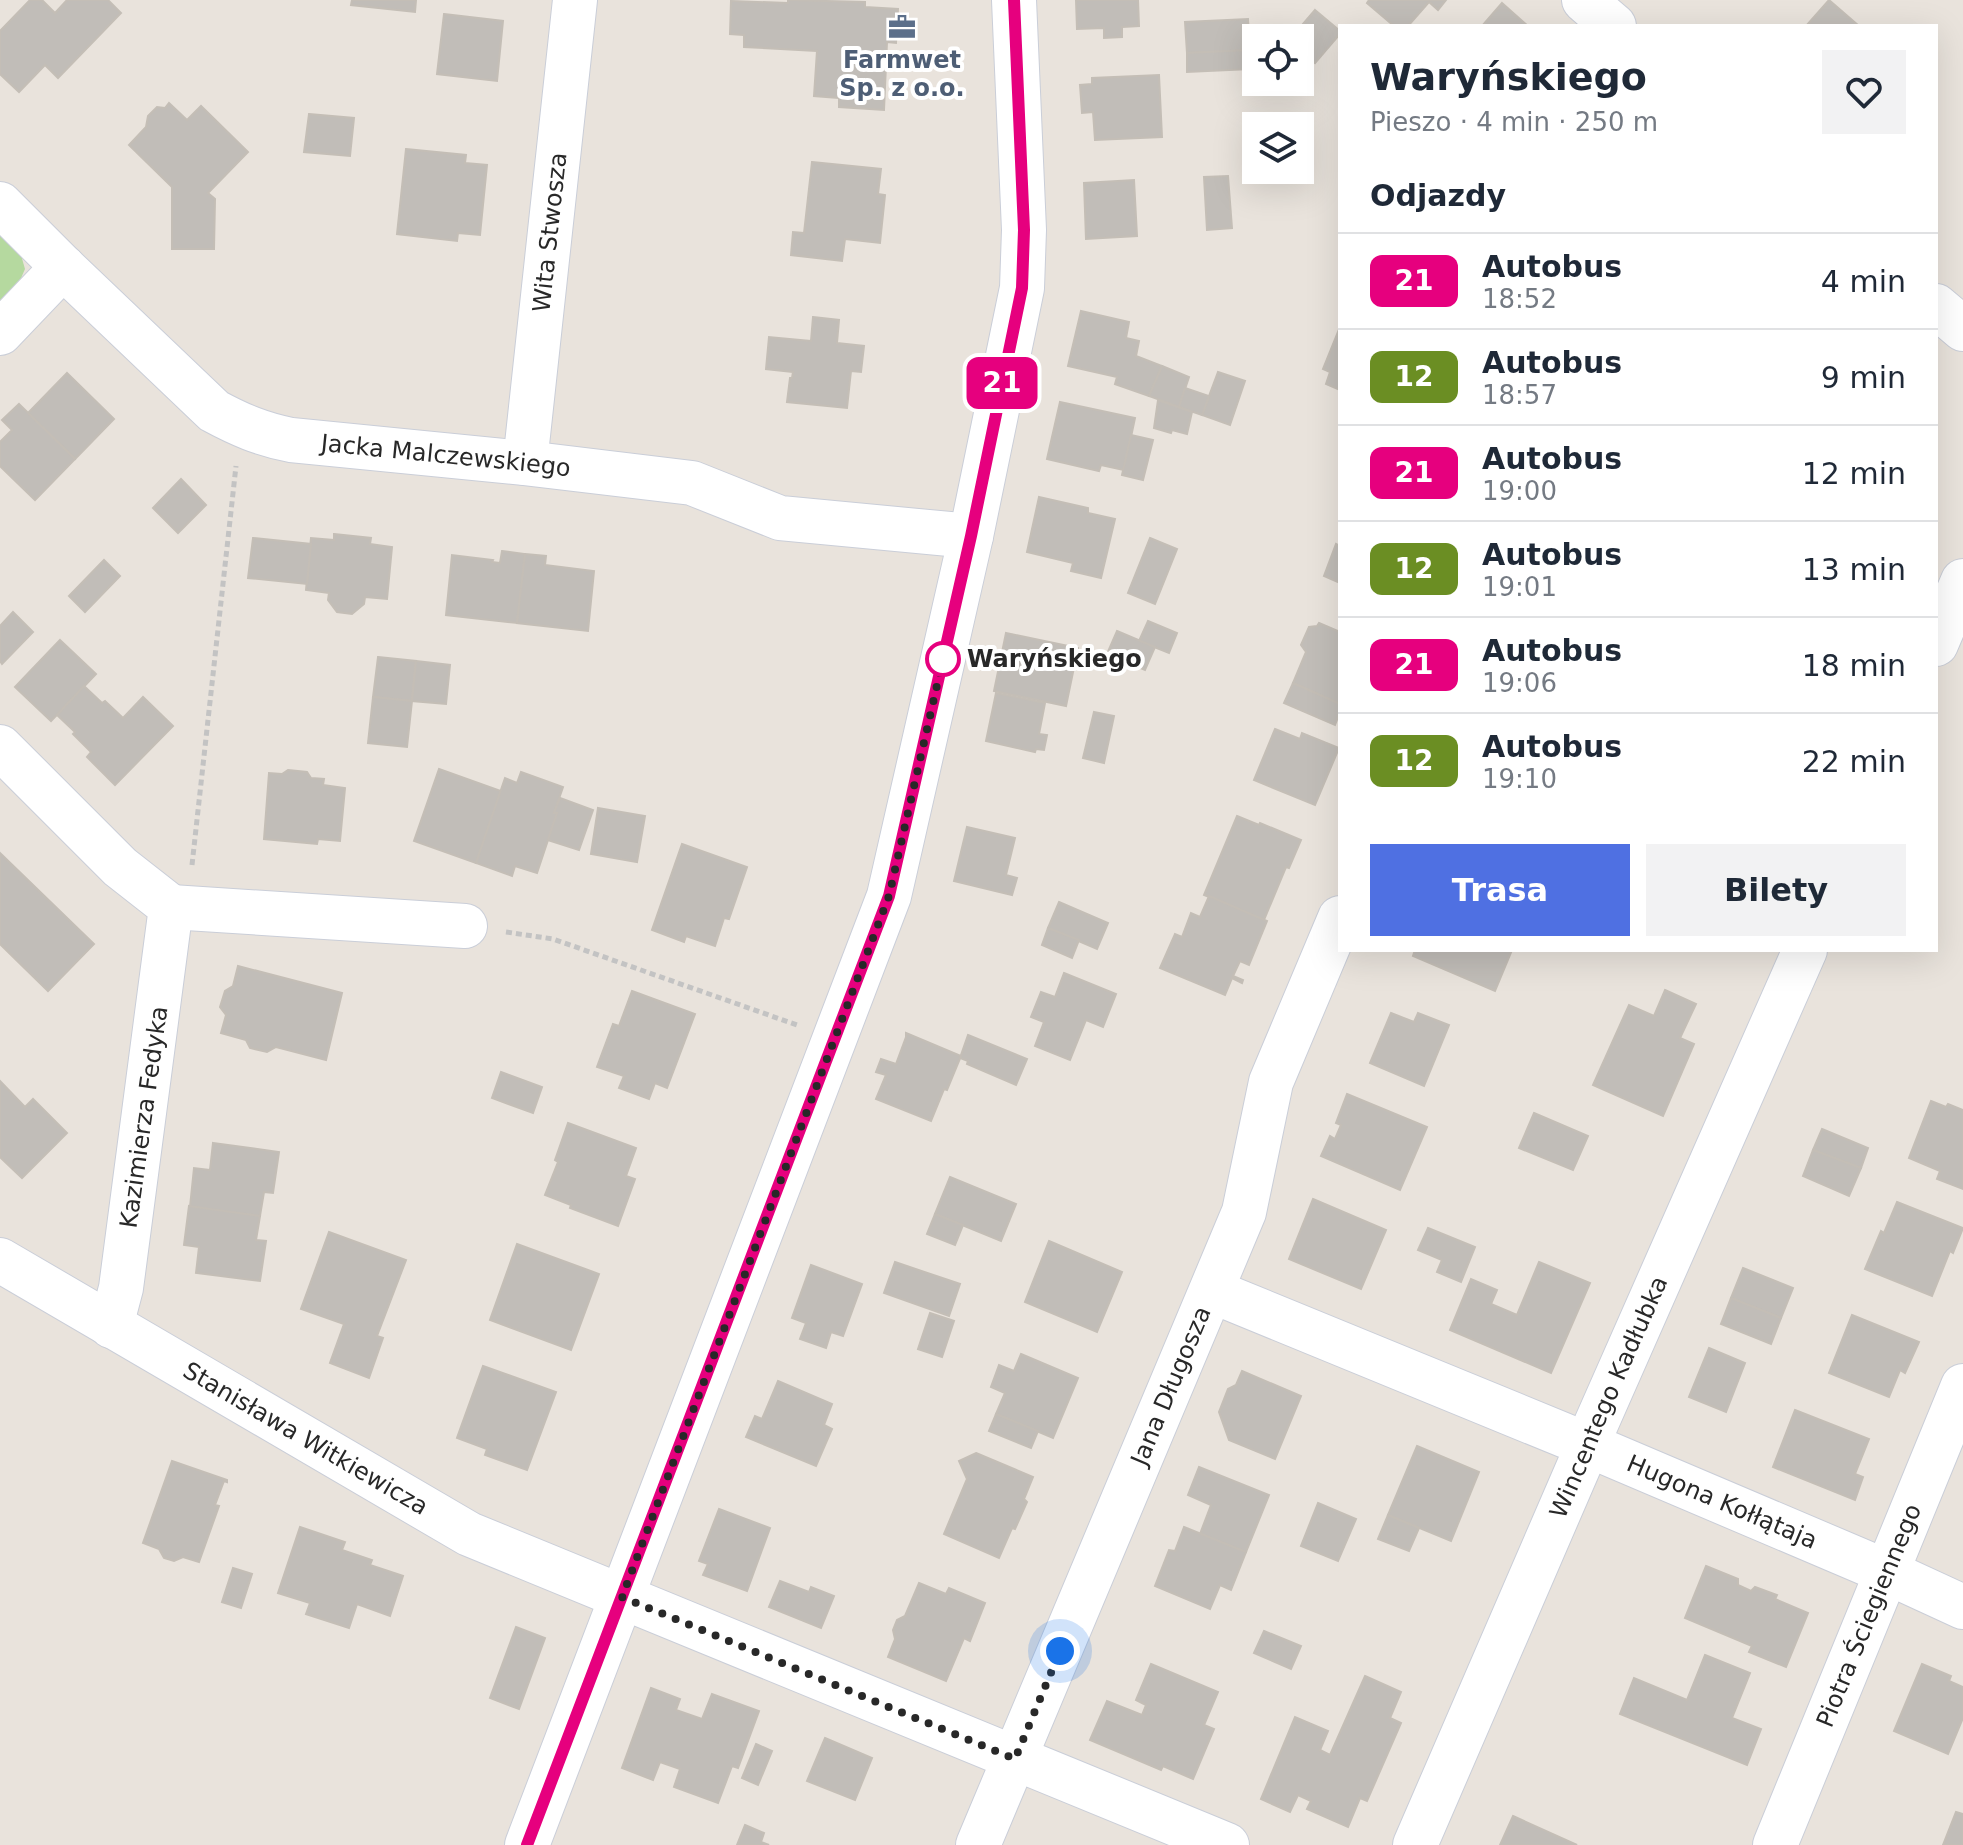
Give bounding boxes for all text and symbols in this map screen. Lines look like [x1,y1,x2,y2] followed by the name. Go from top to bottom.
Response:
[887,12,917,42] office icon: Farmwet Sp. z o.o.
[1242,24,1314,184] map controls
[1242,24,1314,96] button: locate
[839,46,965,102] place label: Farmwet Sp. z o.o.
[1822,50,1906,134] button: heart
[1370,55,1647,99] text: Waryńskiego
[1370,107,1658,137] text: Pieszo · 4 min · 250 m
[1242,112,1314,184] button: layers
[527,151,572,314] street label: Wita Stwosza
[1370,178,1506,213] text: Odjazdy
[1482,249,1622,284] text: Autobus
[1395,264,1433,297] text: 21
[1821,264,1906,299] text: 4 min
[1482,284,1557,314] text: 18:52
[1482,345,1622,380] text: Autobus
[966,357,1038,409] line badge: 21
[1395,360,1433,393] text: 12
[1821,360,1906,395] text: 9 min
[983,366,1021,399] text: 21
[1482,380,1557,410] text: 18:57
[318,429,572,482] street label: Jacka Malczewskiego
[1482,441,1622,476] text: Autobus
[1395,456,1433,489] text: 21
[1802,456,1906,491] text: 12 min
[1482,476,1557,506] text: 19:00
[1482,537,1622,572] text: Autobus
[1395,552,1433,585] text: 12
[1802,552,1906,587] text: 13 min
[1482,572,1557,602] text: 19:01
[1482,633,1622,668] text: Autobus
[926,642,960,676] marker: Waryńskiego
[967,645,1142,673] place label: Waryńskiego
[1395,648,1433,681] text: 21
[1802,648,1906,683] text: 18 min
[1482,668,1557,698] text: 19:06
[1482,729,1622,764] text: Autobus
[1395,744,1433,777] text: 12
[1802,744,1906,779] text: 22 min
[1482,764,1557,794] text: 19:10
[1370,844,1630,936] button: Trasa
[1646,844,1906,936] button: Bilety
[115,1004,173,1230] street label: Kazimierza Fedyka
[1544,1272,1673,1522] street label: Wincentego Kadłubka
[1124,1302,1217,1471] street label: Jana Długosza
[178,1356,433,1521] street label: Stanisława Witkiewicza
[1623,1449,1821,1555] street label: Hugona Kołłątaja
[1811,1500,1927,1731] street label: Piotra Ściegiennego
[1040,1631,1080,1671] your location

